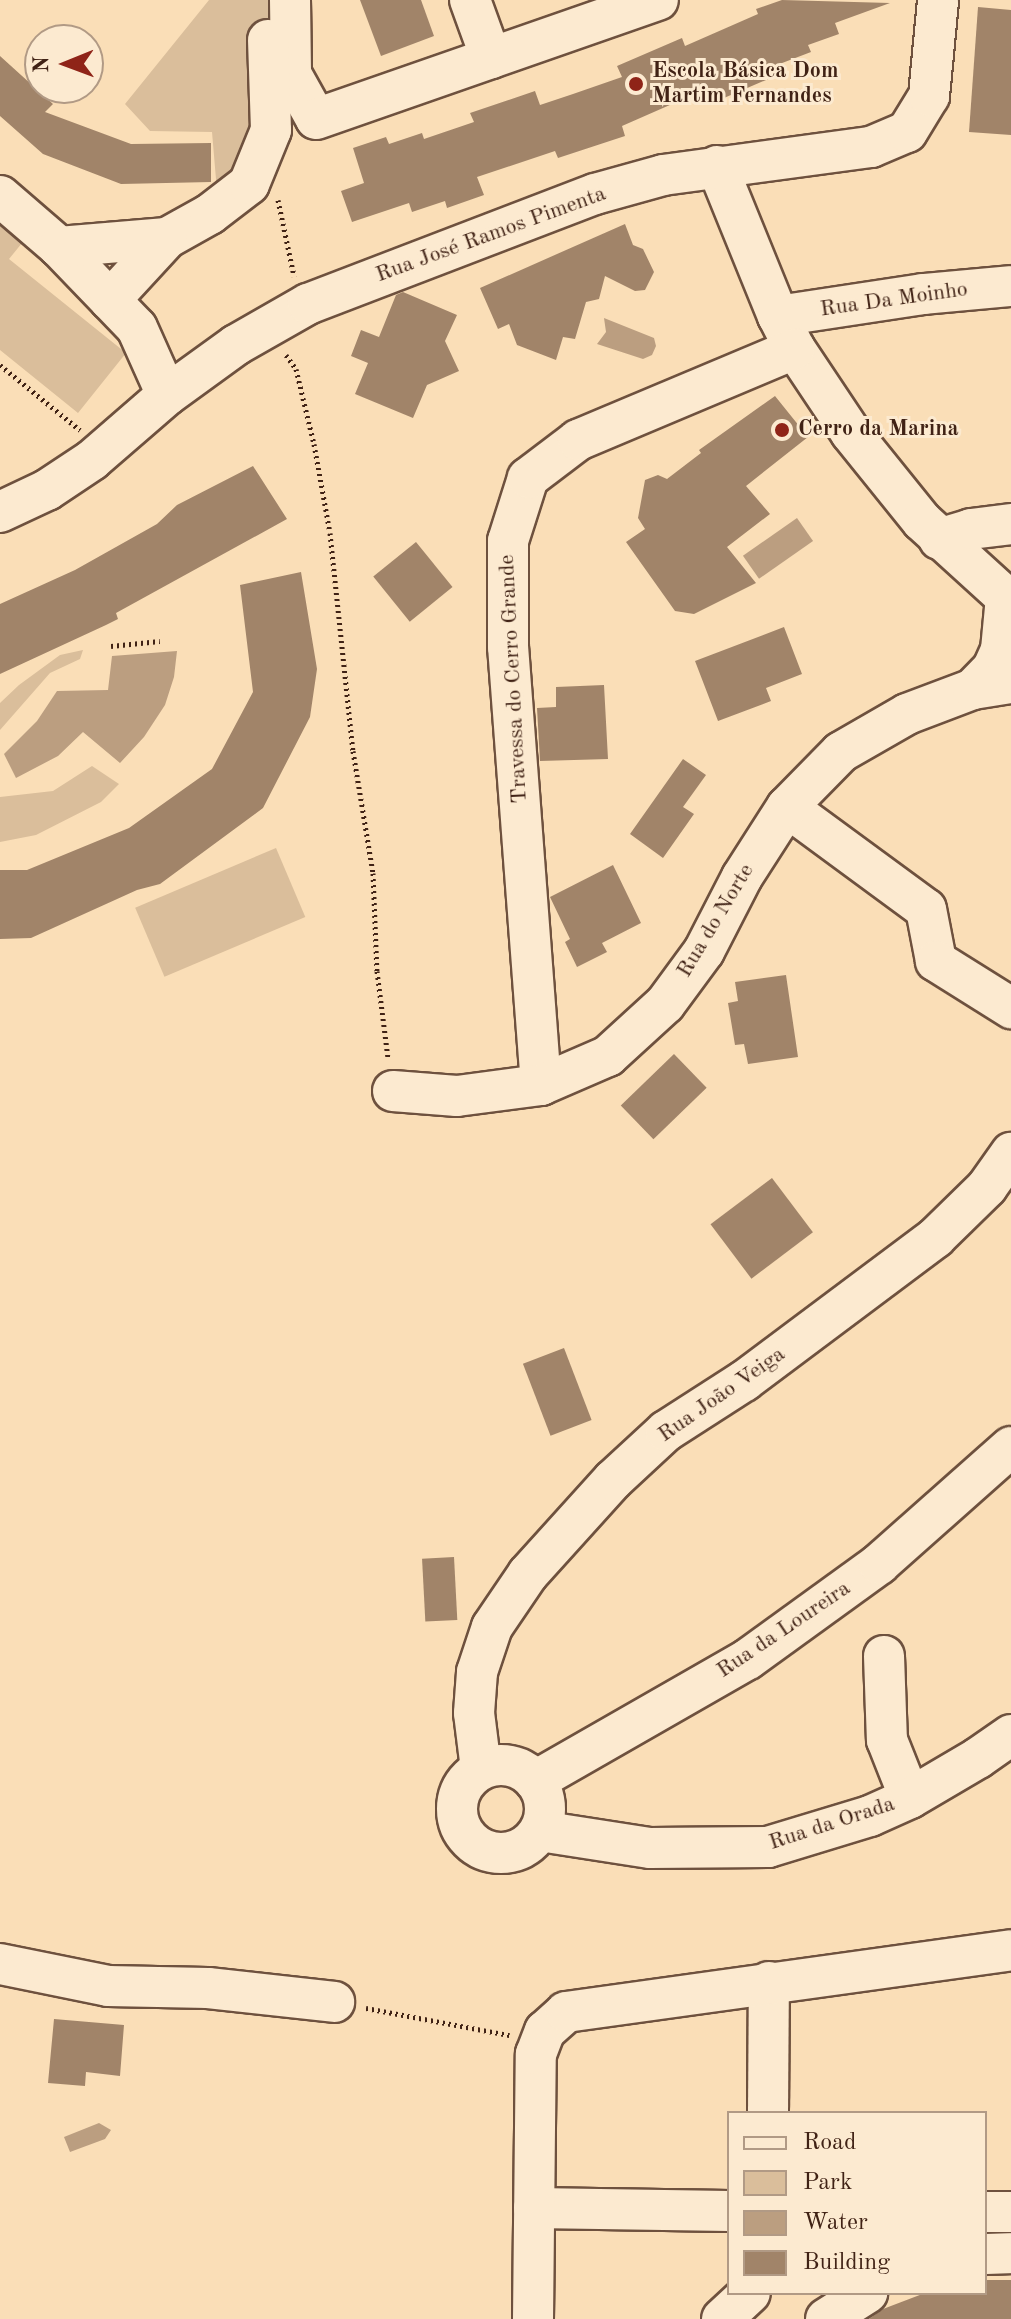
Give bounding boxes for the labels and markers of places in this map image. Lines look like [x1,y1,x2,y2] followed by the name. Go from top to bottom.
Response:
[652,58,839,110] place label: Escola Básica Dom Martim Fernandes
[627,75,645,93] marker: Escola Básica Dom Martim Fernandes
[798,417,959,443] place label: Cerro da Marina
[773,421,791,439] marker: Cerro da Marina

